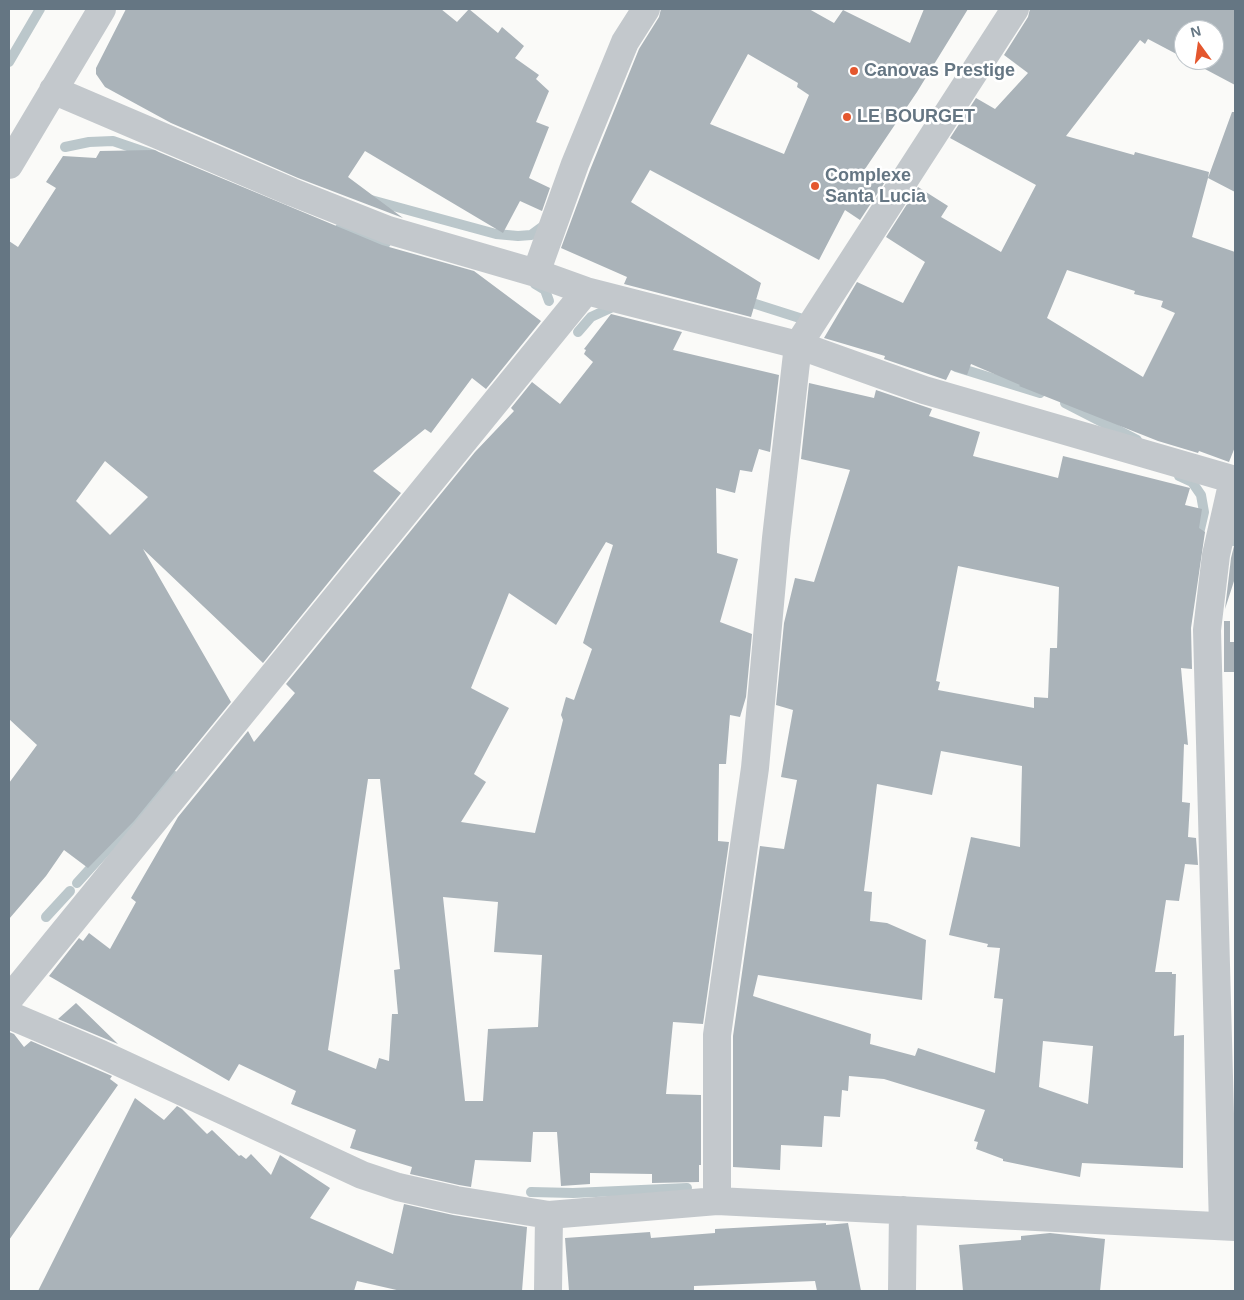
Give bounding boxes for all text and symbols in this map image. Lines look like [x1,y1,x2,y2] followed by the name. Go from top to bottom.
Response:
[1174,20,1224,70] north arrow
[1189,22,1202,40] text: N
[864,60,1015,82] place label: Canovas Prestige
[848,65,860,77] marker: Canovas Prestige
[857,106,975,128] place label: LE BOURGET
[841,111,853,123] marker: LE BOURGET
[825,165,926,208] place label: Complexe Santa Lucia
[809,180,821,192] marker: Complexe Santa Lucia

